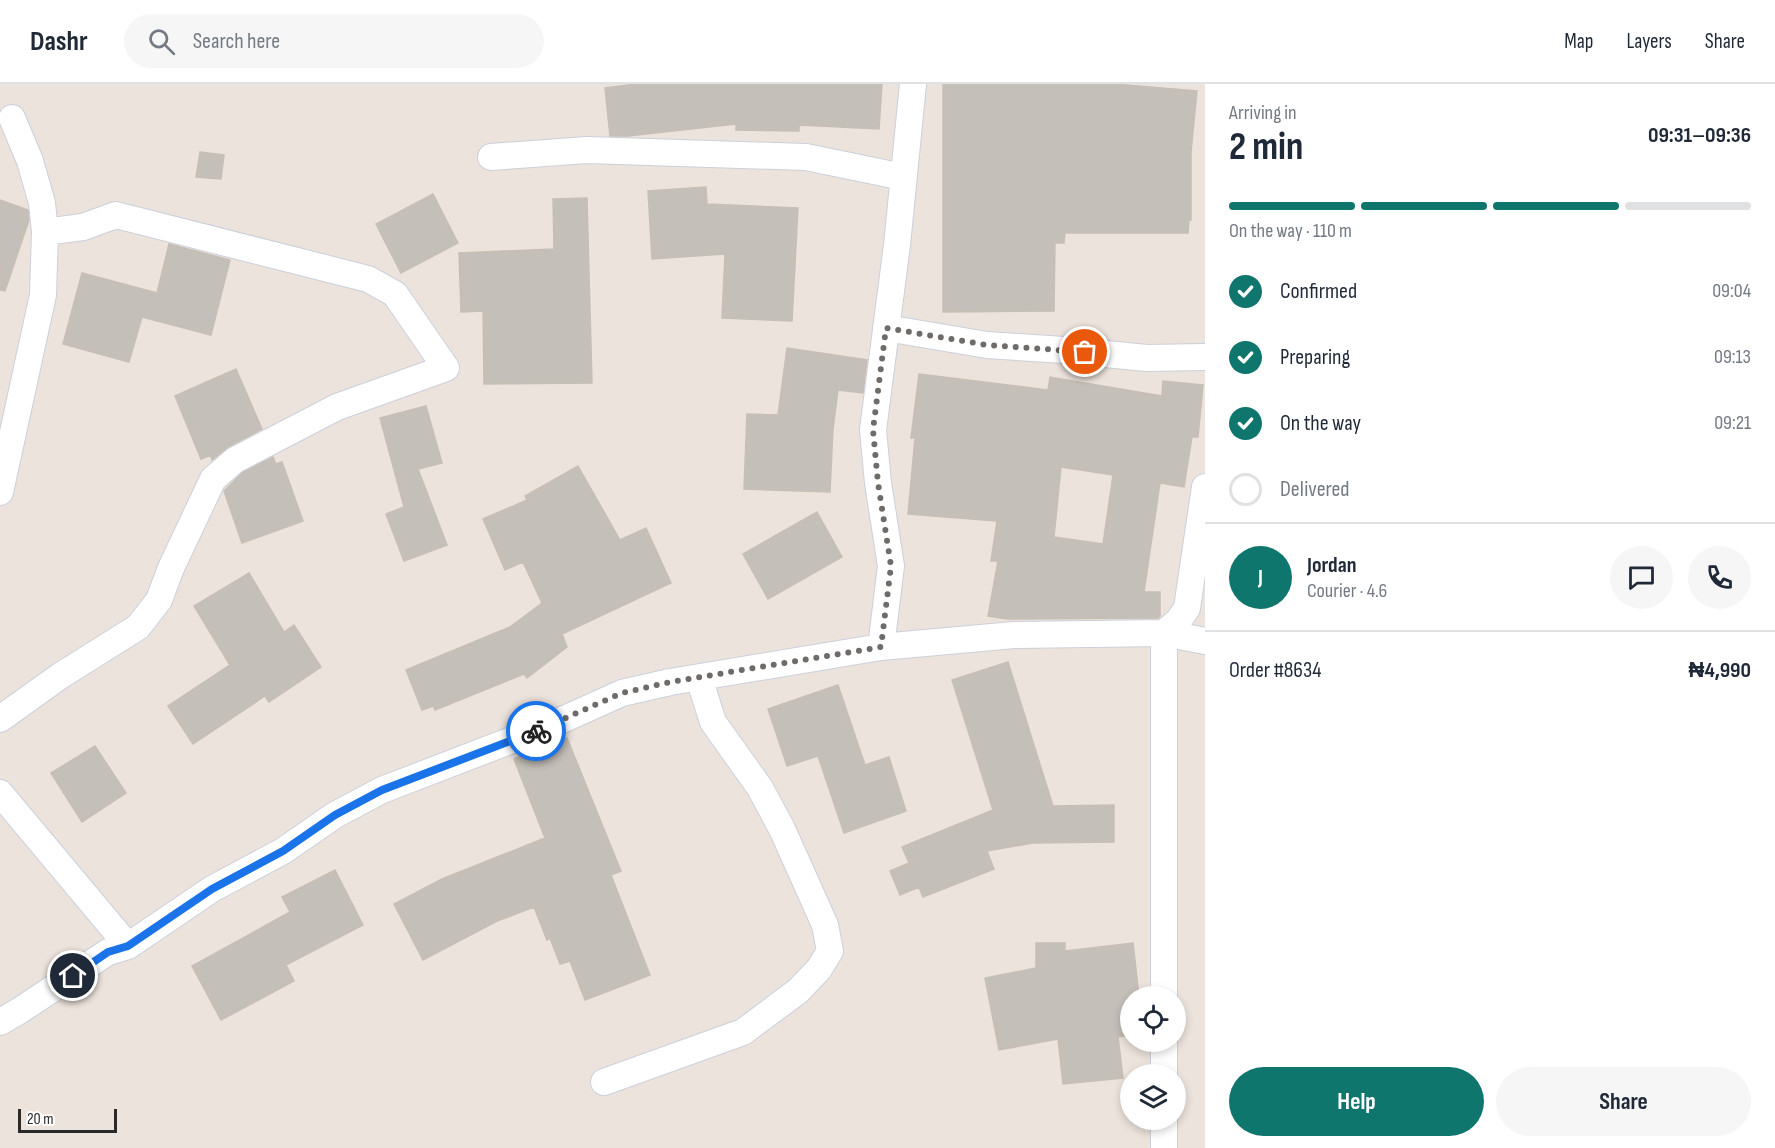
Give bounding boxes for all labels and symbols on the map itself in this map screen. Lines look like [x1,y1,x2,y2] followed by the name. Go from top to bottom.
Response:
[1059,326,1110,377] pin
[506,701,566,761] courier
[47,950,98,1001] pin
[18,1106,117,1134] scale bar

